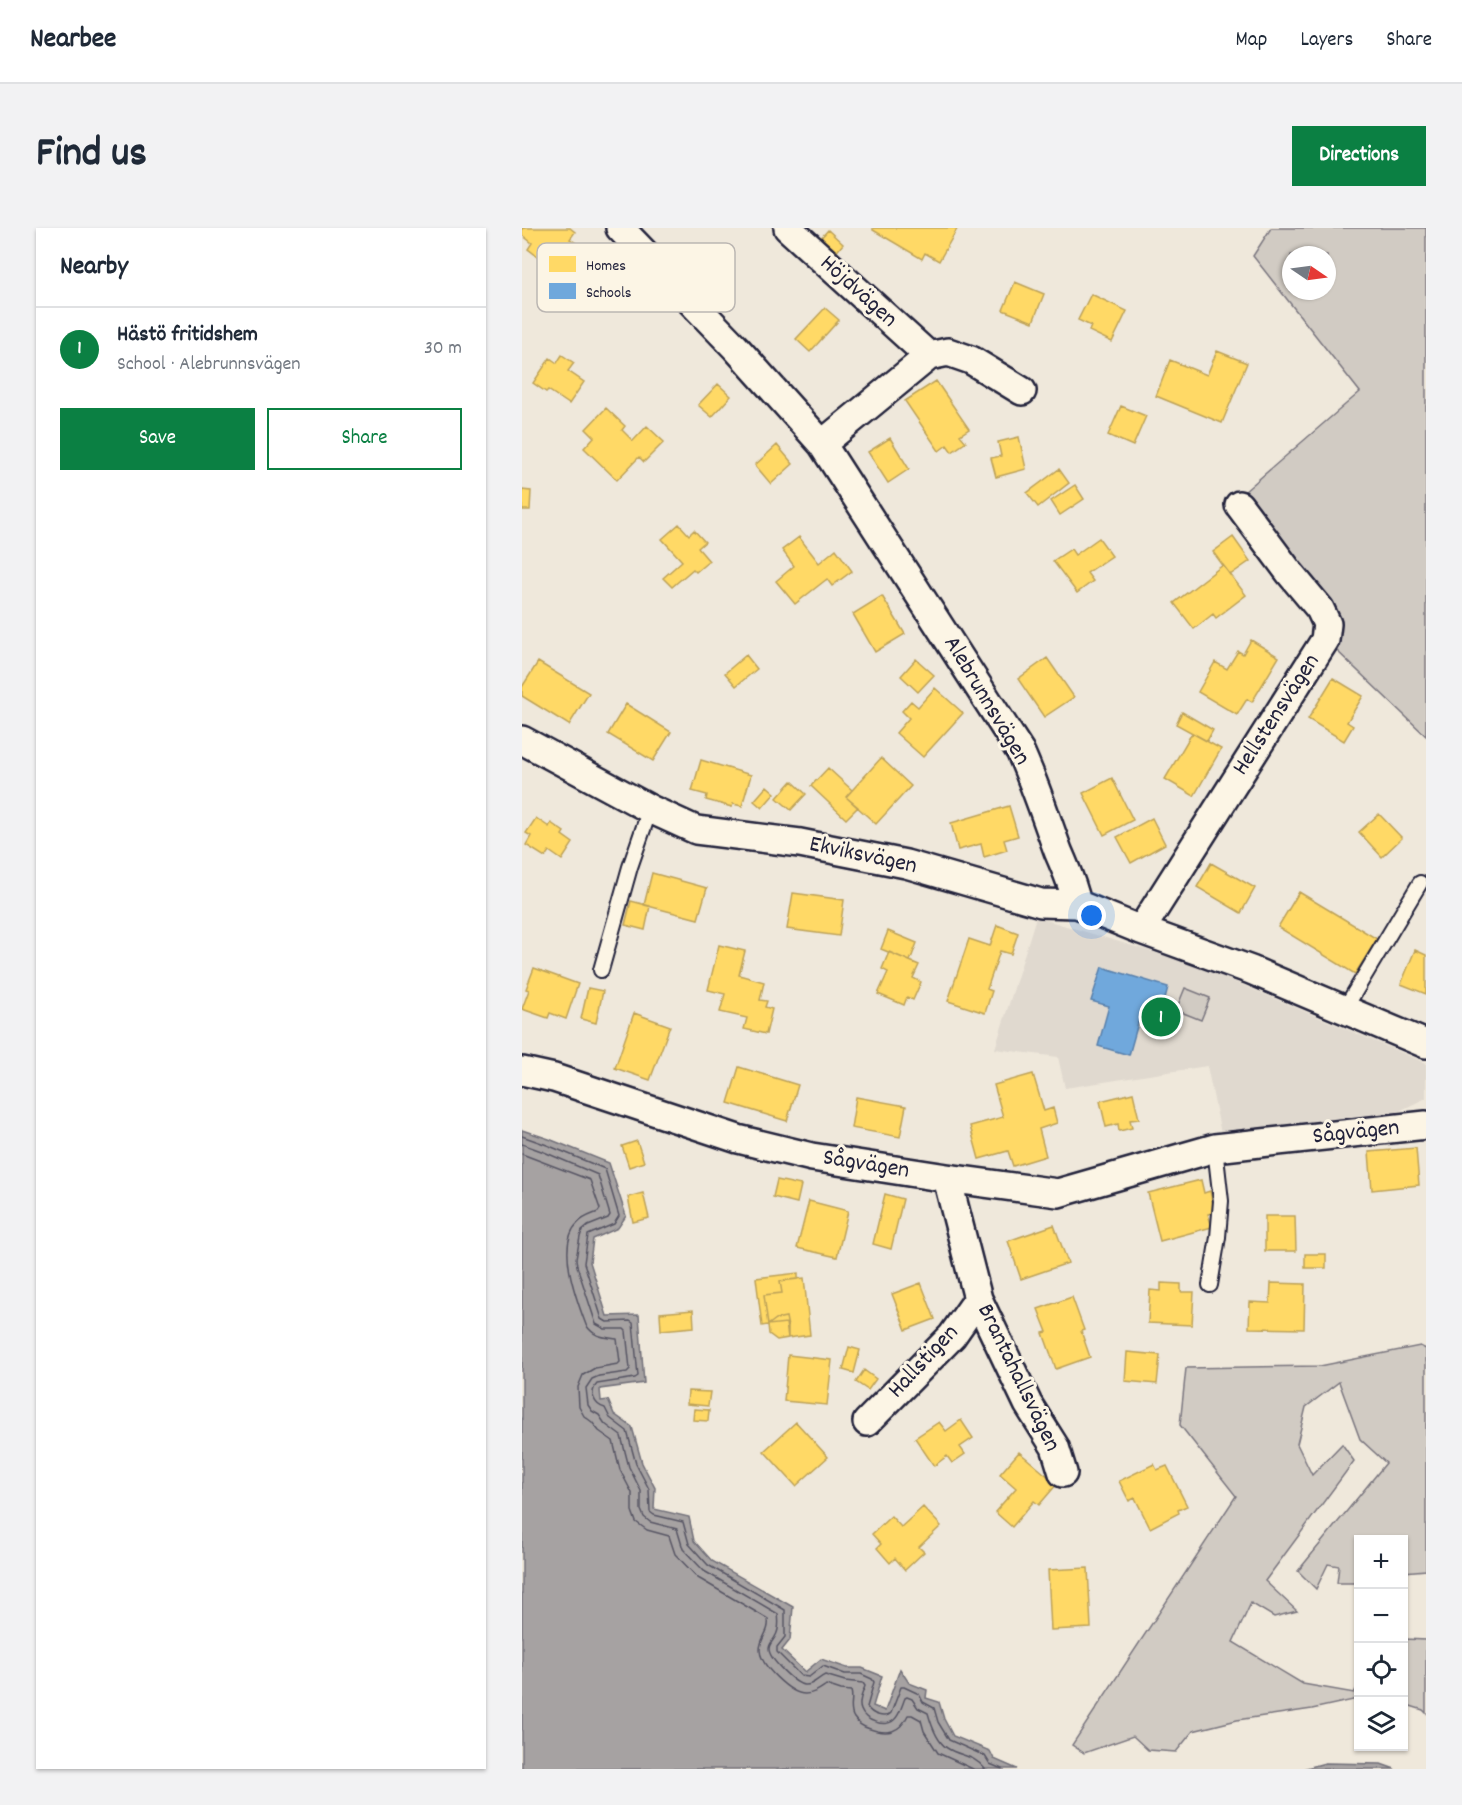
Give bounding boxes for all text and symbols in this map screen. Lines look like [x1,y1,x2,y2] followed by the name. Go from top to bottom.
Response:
[30,21,116,61] text: Nearbee
[1236,26,1267,56] text: Map
[1300,26,1353,56] text: Layers
[1386,26,1432,56] text: Share
[36,126,147,186] text: Find us
[1292,126,1426,186] button: Directions
[537,243,735,312] legend
[1282,246,1336,300] north arrow
[811,248,905,336] street label: Höjdvägen
[60,249,128,286] text: Nearby
[586,255,626,278] text: Homes
[586,282,632,305] text: Schools
[117,320,258,351] text: Hästö fritidshem
[77,335,82,363] text: 1
[424,335,462,363] text: 30 m
[117,351,301,379] text: School · Alebrunnsvägen
[60,408,255,470] button: Save
[267,408,462,470] button: Share
[934,630,1038,772] street label: Alebrunnsvägen
[1225,647,1329,783] street label: Hellstensvägen
[806,828,920,884] street label: Ekviksvägen
[1077,901,1106,930] your location
[1142,994,1180,1040] pin: 1
[1311,1112,1401,1154] street label: Sågvägen
[820,1141,912,1189] street label: Sågvägen
[968,1298,1068,1458] street label: Brantahallsvägen
[881,1317,967,1407] street label: Hallstigen
[1354,1535,1408,1751] map controls
[1354,1535,1408,1589] button: +
[1354,1589,1408,1643] button: −
[1354,1643,1408,1697] button: locate
[1354,1697,1408,1751] button: layers

